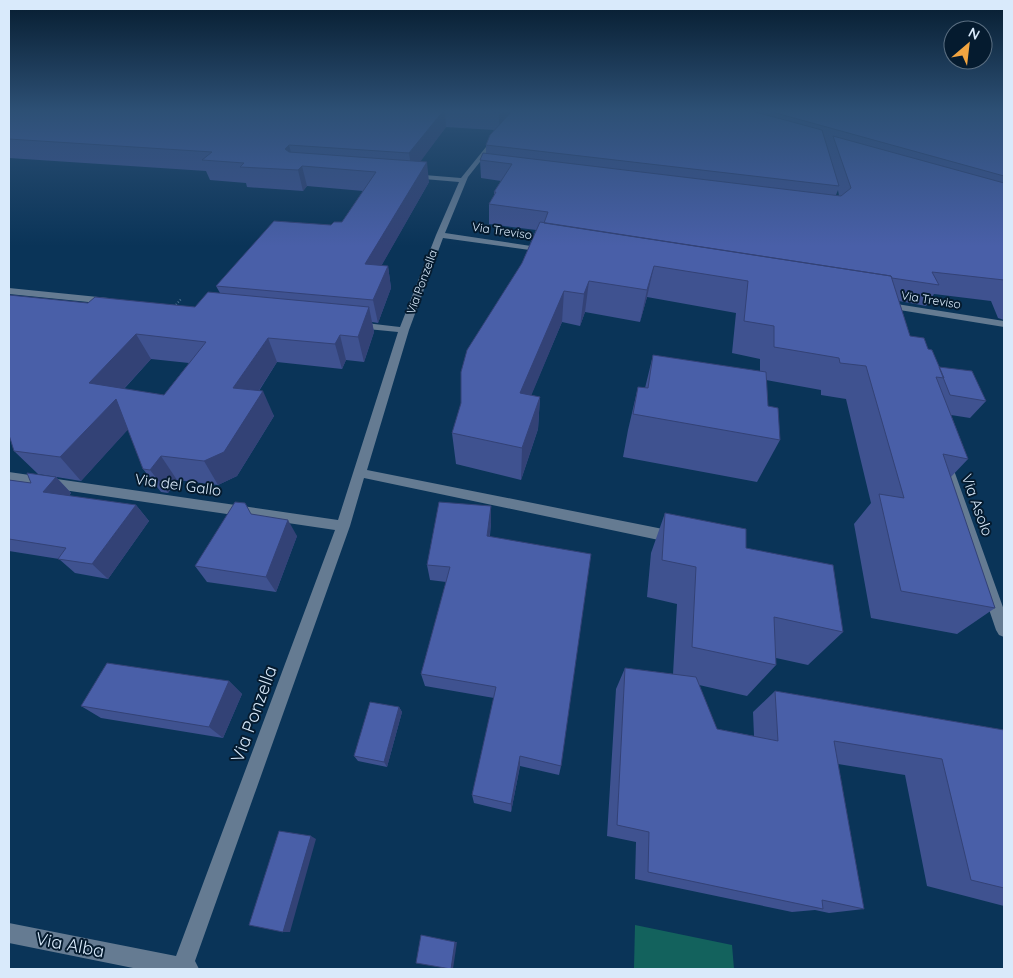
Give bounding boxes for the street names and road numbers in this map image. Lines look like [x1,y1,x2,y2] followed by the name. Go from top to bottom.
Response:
[471,219,533,242] street label: Via Treviso
[403,248,440,316] street label: Via Ponzella
[900,287,962,312] street label: Via Treviso
[134,469,222,500] street label: Via del Gallo
[958,471,997,538] street label: Via Asolo
[225,662,282,765] street label: Via Ponzella
[34,927,106,962] street label: Via Alba

